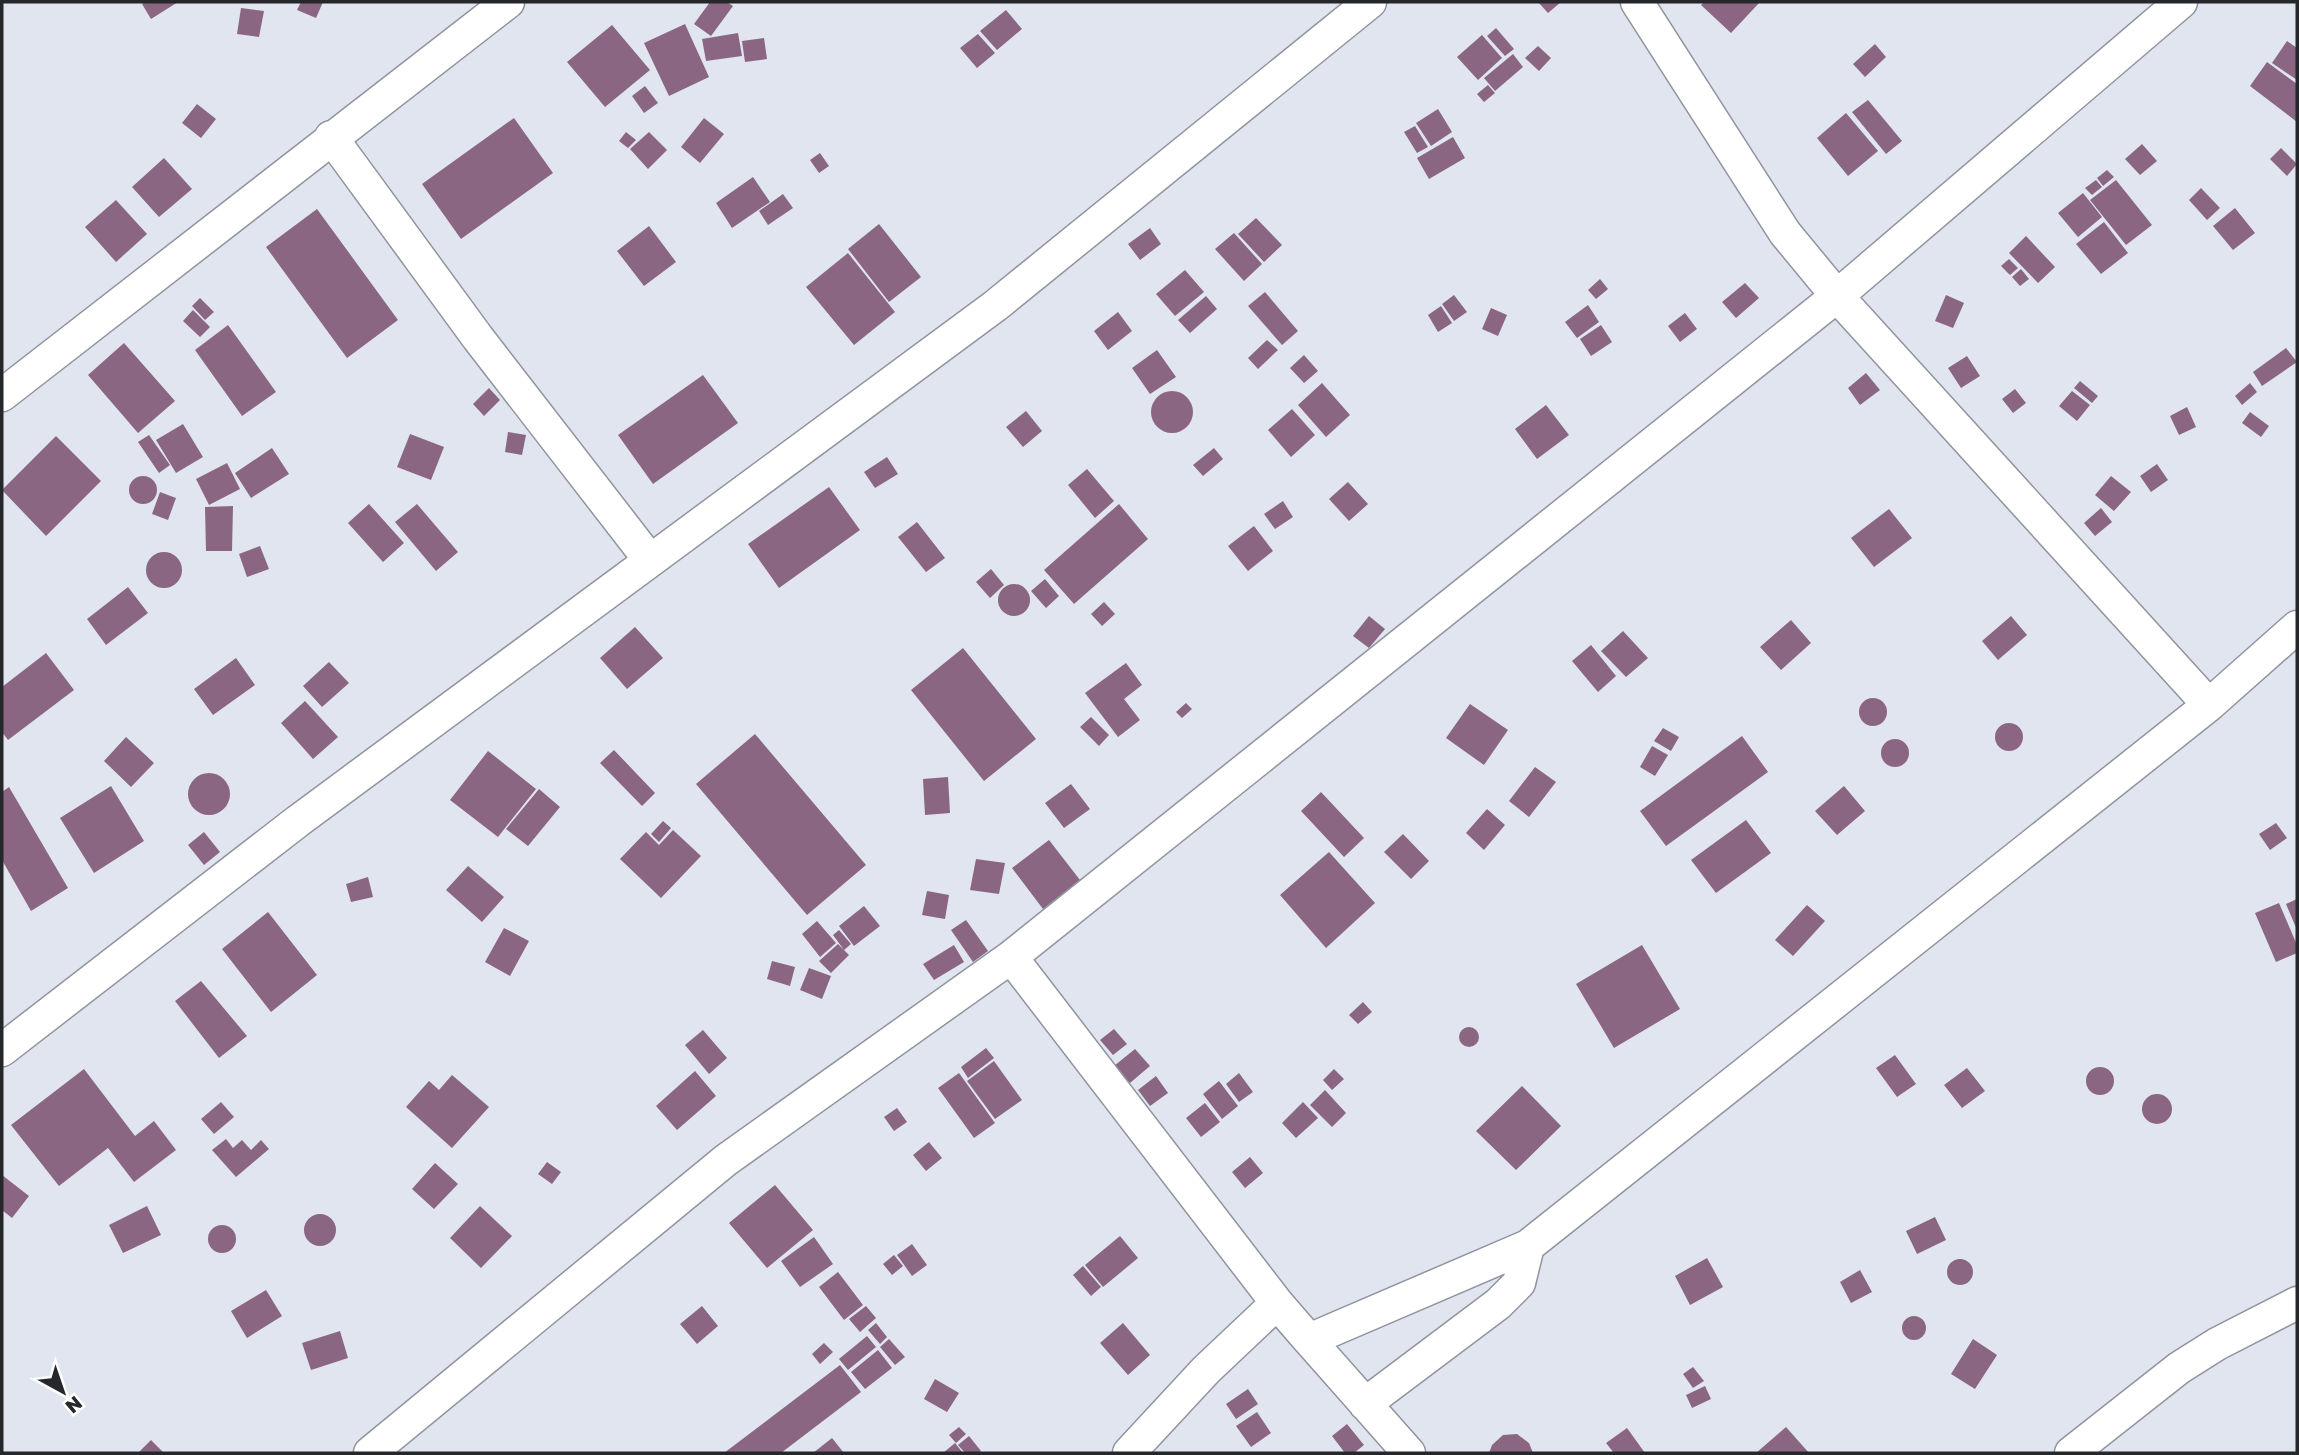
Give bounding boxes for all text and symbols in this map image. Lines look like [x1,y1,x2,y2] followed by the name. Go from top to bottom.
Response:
[28,1357,98,1427] north arrow
[61,1392,87,1419] text: N

